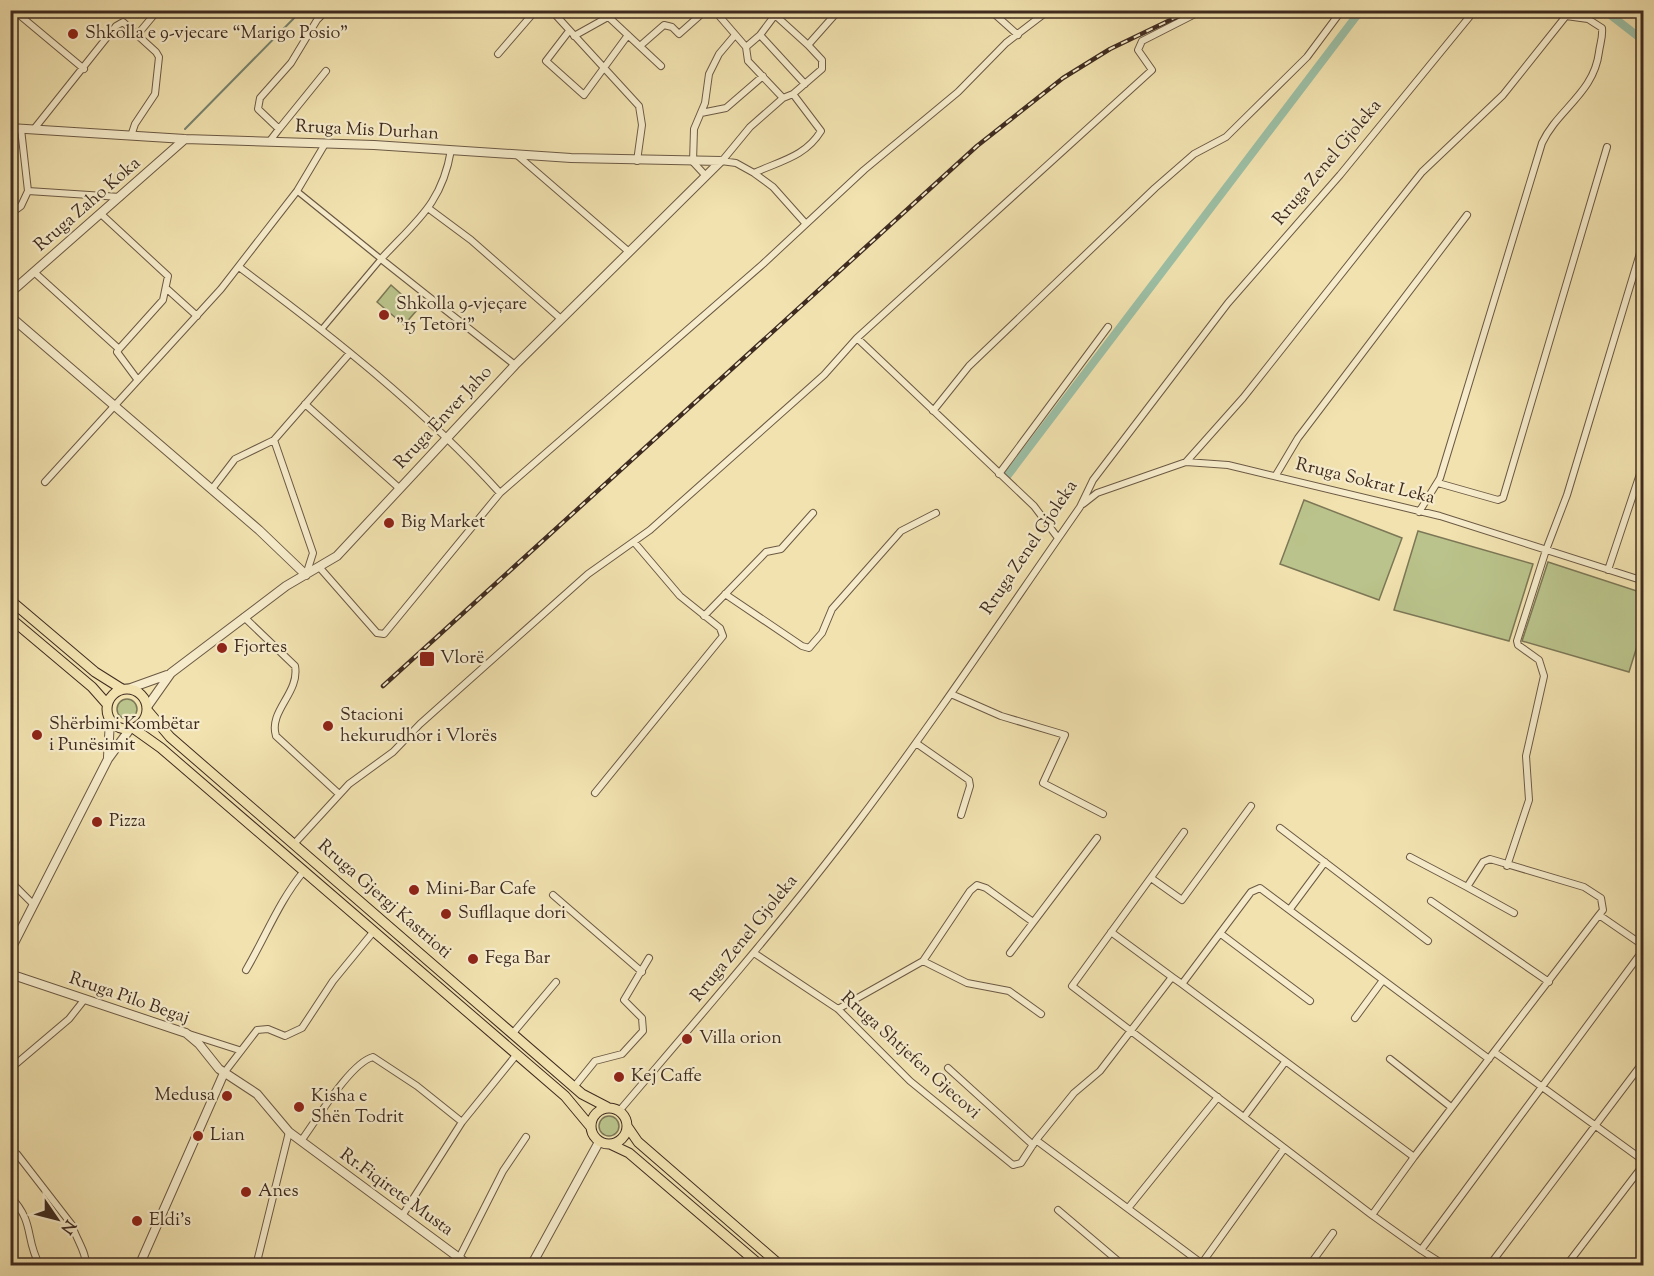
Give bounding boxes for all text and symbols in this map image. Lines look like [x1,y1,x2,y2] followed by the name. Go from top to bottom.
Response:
[85,21,348,47] place label: Shkolla e 9-vjecare “Marigo Posio”
[66,27,80,41] marker: Shkolla e 9-vjecare “Marigo Posio”
[1267,94,1389,232] street label: Rruga Zenel Gjoleka
[294,114,440,148] street label: Rruga Mis Durhan
[29,151,147,259] street label: Rruga Zaho Koka
[396,292,527,339] place label: Shkolla 9-vjeçare "15 Tetori"
[377,308,391,322] marker: Shkolla 9-vjeçare "15 Tetori"
[389,360,499,476] street label: Rruga Enver Jaho
[1293,452,1437,512] street label: Rruga Sokrat Leka
[975,475,1085,621] street label: Rruga Zenel Gjoleka
[401,510,485,536] place label: Big Market
[382,516,396,530] marker: Big Market
[234,635,287,661] place label: Fjortes
[215,641,229,655] marker: Fjortes
[440,646,484,672] place label: Vlorë
[418,650,436,668] marker: Vlorë
[340,703,497,750] place label: Stacioni hekurudhor i Vlorës
[49,712,200,759] place label: Shërbimi Kombëtar i Punësimit
[321,719,335,733] marker: Stacioni hekurudhor i Vlorës
[30,728,44,742] marker: Shërbimi Kombëtar i Punësimit
[109,809,146,835] place label: Pizza
[90,815,104,829] marker: Pizza
[311,834,457,966] street label: Rruga Gjergj Kastrioti
[685,870,805,1008] street label: Rruga Zenel Gjoleka
[426,877,536,903] place label: Mini-Bar Cafe
[407,883,421,897] marker: Mini-Bar Cafe
[458,901,566,927] place label: Sufllaque dori
[439,907,453,921] marker: Sufllaque dori
[485,946,550,972] place label: Fega Bar
[466,952,480,966] marker: Fega Bar
[65,966,193,1032] street label: Rruga Pilo Begaj
[834,986,986,1126] street label: Rruga Shtjefen Gjecovi
[699,1026,782,1052] place label: Villa orion
[680,1032,694,1046] marker: Villa orion
[631,1064,702,1090] place label: Kej Caffe
[612,1070,626,1084] marker: Kej Caffe
[155,1083,215,1109] place label: Medusa
[311,1084,404,1131] place label: Kisha e Shën Todrit
[220,1089,234,1103] marker: Medusa
[292,1100,306,1114] marker: Kisha e Shën Todrit
[210,1123,245,1149] place label: Lian
[191,1129,205,1143] marker: Lian
[334,1143,458,1243] street label: Rr.Fiqirete Musta
[258,1179,299,1205] place label: Anes
[239,1185,253,1199] marker: Anes
[27,1189,87,1249] north arrow
[149,1208,191,1234] place label: Eldi's
[54,1214,80,1238] text: N
[130,1214,144,1228] marker: Eldi's

